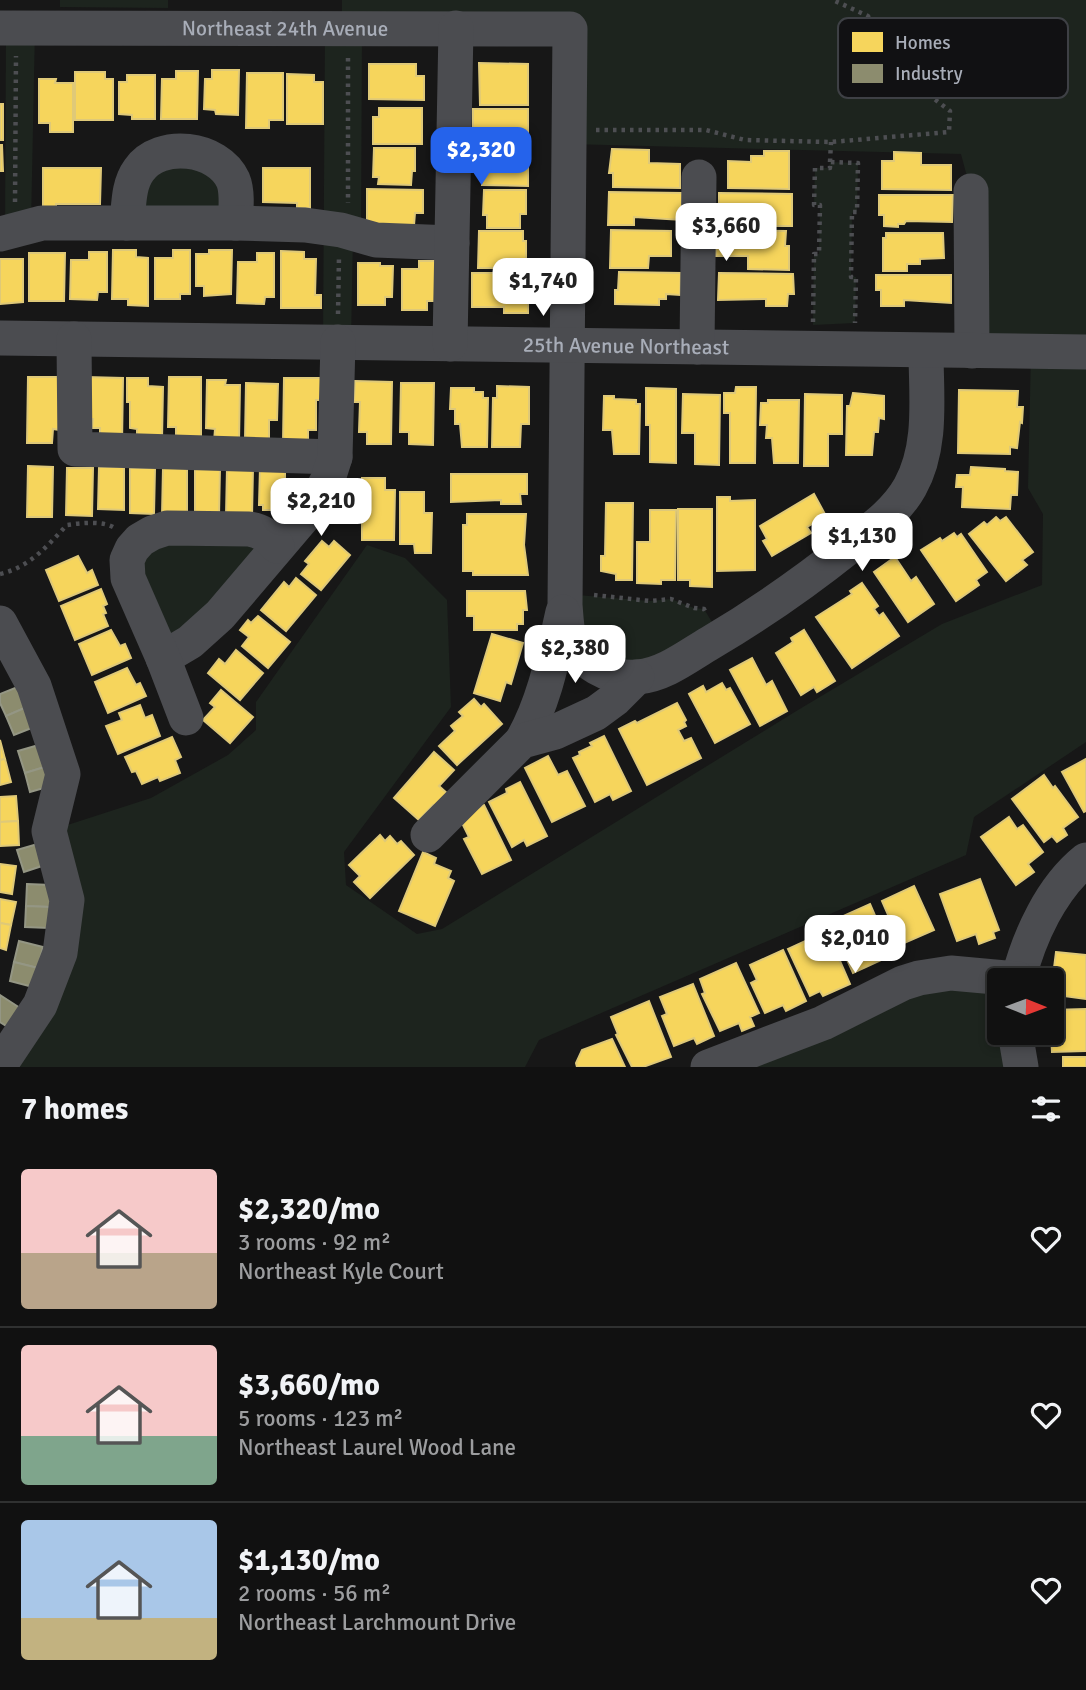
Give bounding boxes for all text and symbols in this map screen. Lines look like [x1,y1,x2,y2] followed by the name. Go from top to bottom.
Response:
[182,15,388,42] street label: Northeast 24th Avenue
[838,18,1068,98] legend
[895,31,951,55] text: Homes
[895,62,963,86] text: Industry
[424,128,538,187] pin: $2,320
[447,135,515,164] text: $2,320
[669,204,783,263] pin: $3,660
[692,211,760,240] text: $3,660
[486,258,600,318] pin: $1,740
[509,266,577,295] text: $1,740
[523,332,729,360] street label: 25th Avenue Northeast
[264,478,378,538] pin: $2,210
[287,486,355,515] text: $2,210
[805,514,919,573] pin: $1,130
[828,521,896,550] text: $1,130
[518,626,632,685] pin: $2,380
[541,633,609,662] text: $2,380
[798,916,912,975] pin: $2,010
[821,923,889,952] text: $2,010
[987,968,1064,1045] north arrow
[987,968,1064,1045] map controls
[1027,1090,1065,1128] icon: filters
[21,1091,128,1128] text: 7 homes
[238,1191,380,1228] text: $2,320/mo
[77,1197,161,1281] icon: home
[1027,1220,1065,1258] icon: heart
[238,1228,391,1257] text: 3 rooms · 92 m²
[238,1257,444,1286] text: Northeast Kyle Court
[238,1367,380,1404] text: $3,660/mo
[77,1373,161,1457] icon: home
[1027,1396,1065,1434] icon: heart
[238,1404,403,1433] text: 5 rooms · 123 m²
[238,1433,516,1462] text: Northeast Laurel Wood Lane
[238,1542,380,1579] text: $1,130/mo
[77,1548,161,1632] icon: home
[1027,1571,1065,1609] icon: heart
[238,1579,391,1608] text: 2 rooms · 56 m²
[238,1608,516,1637] text: Northeast Larchmount Drive

